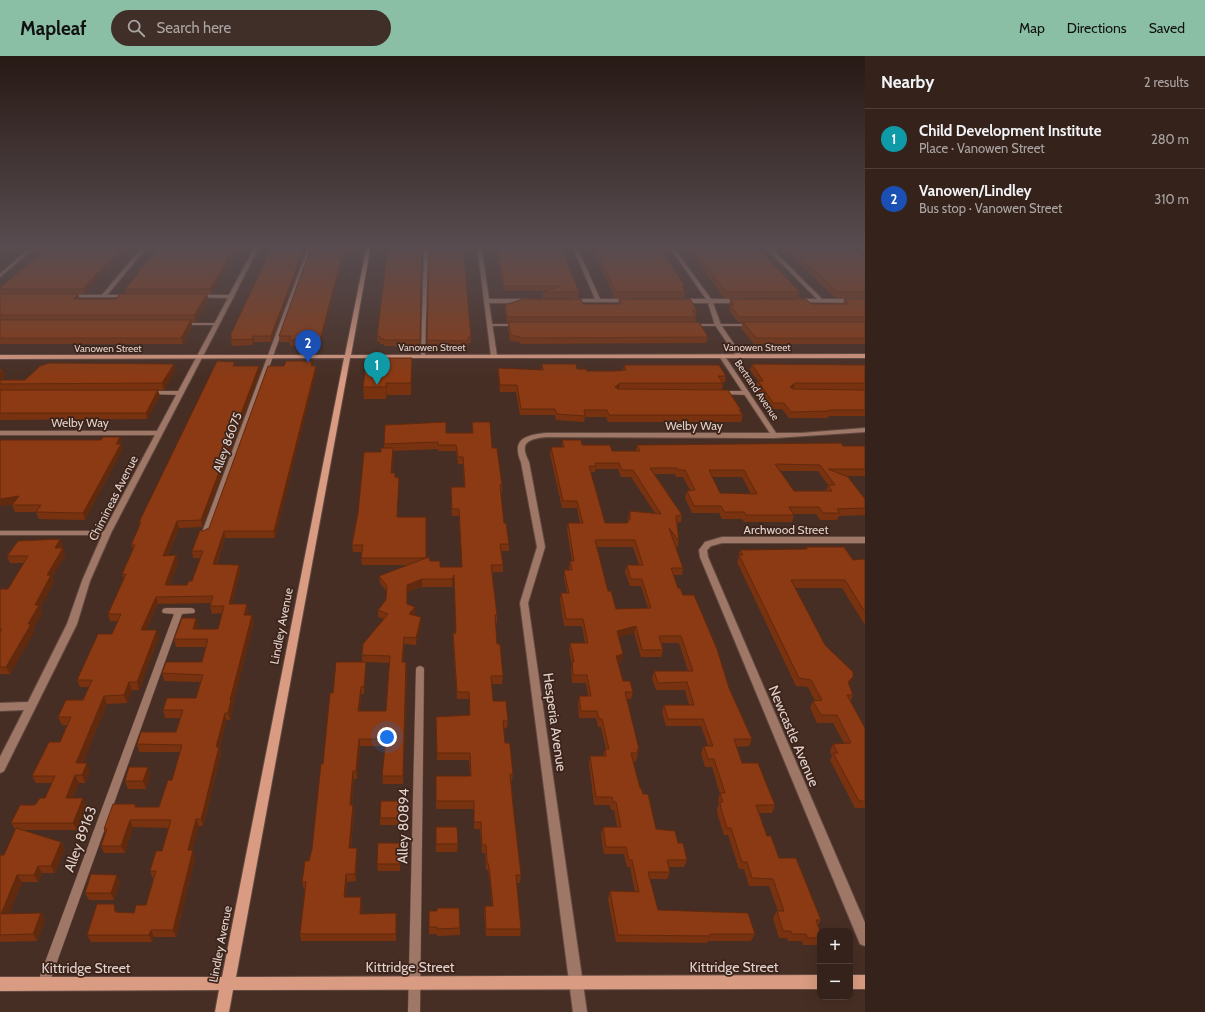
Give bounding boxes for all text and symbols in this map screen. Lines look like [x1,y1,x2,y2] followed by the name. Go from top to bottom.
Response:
[111,10,391,46] search box
[20,17,87,40] text: Mapleaf
[125,17,147,39] icon: search
[157,19,231,37] text: Search here
[1019,19,1045,37] text: Map
[1067,19,1127,37] text: Directions
[1149,19,1185,37] text: Saved
[881,72,934,92] text: Nearby
[1144,74,1189,90] text: 2 results
[919,122,1102,140] text: Child Development Institute
[892,131,896,147] text: 1
[1151,131,1189,147] text: 280 m
[919,140,1045,156] text: Place · Vanowen Street
[919,182,1032,200] text: Vanowen/Lindley
[891,191,897,207] text: 2
[1154,191,1189,207] text: 310 m
[919,200,1062,216] text: Bus stop · Vanowen Street
[295,330,321,363] pin: 2
[398,341,466,354] street label: Vanowen Street
[723,341,791,354] street label: Vanowen Street
[74,342,142,355] street label: Vanowen Street
[364,352,390,385] pin: 1
[732,357,782,423] street label: Bertrand Avenue
[209,410,245,474] street label: Alley 86075
[51,415,109,430] street label: Welby Way
[665,418,723,433] street label: Welby Way
[85,453,141,543] street label: Chimineas Avenue
[744,522,828,537] street label: Archwood Street
[266,586,296,666] street label: Lindley Avenue
[539,672,571,772] street label: Hesperia Avenue
[765,683,823,789] street label: Newcastle Avenue
[377,727,397,747] your location
[393,788,413,864] street label: Alley 80894
[60,804,100,874] street label: Alley 89163
[205,904,235,984] street label: Lindley Avenue
[817,928,853,1000] map controls
[817,928,853,964] button: +
[365,958,455,976] street label: Kittridge Street
[689,958,779,976] street label: Kittridge Street
[41,959,131,977] street label: Kittridge Street
[817,964,853,1000] button: −

